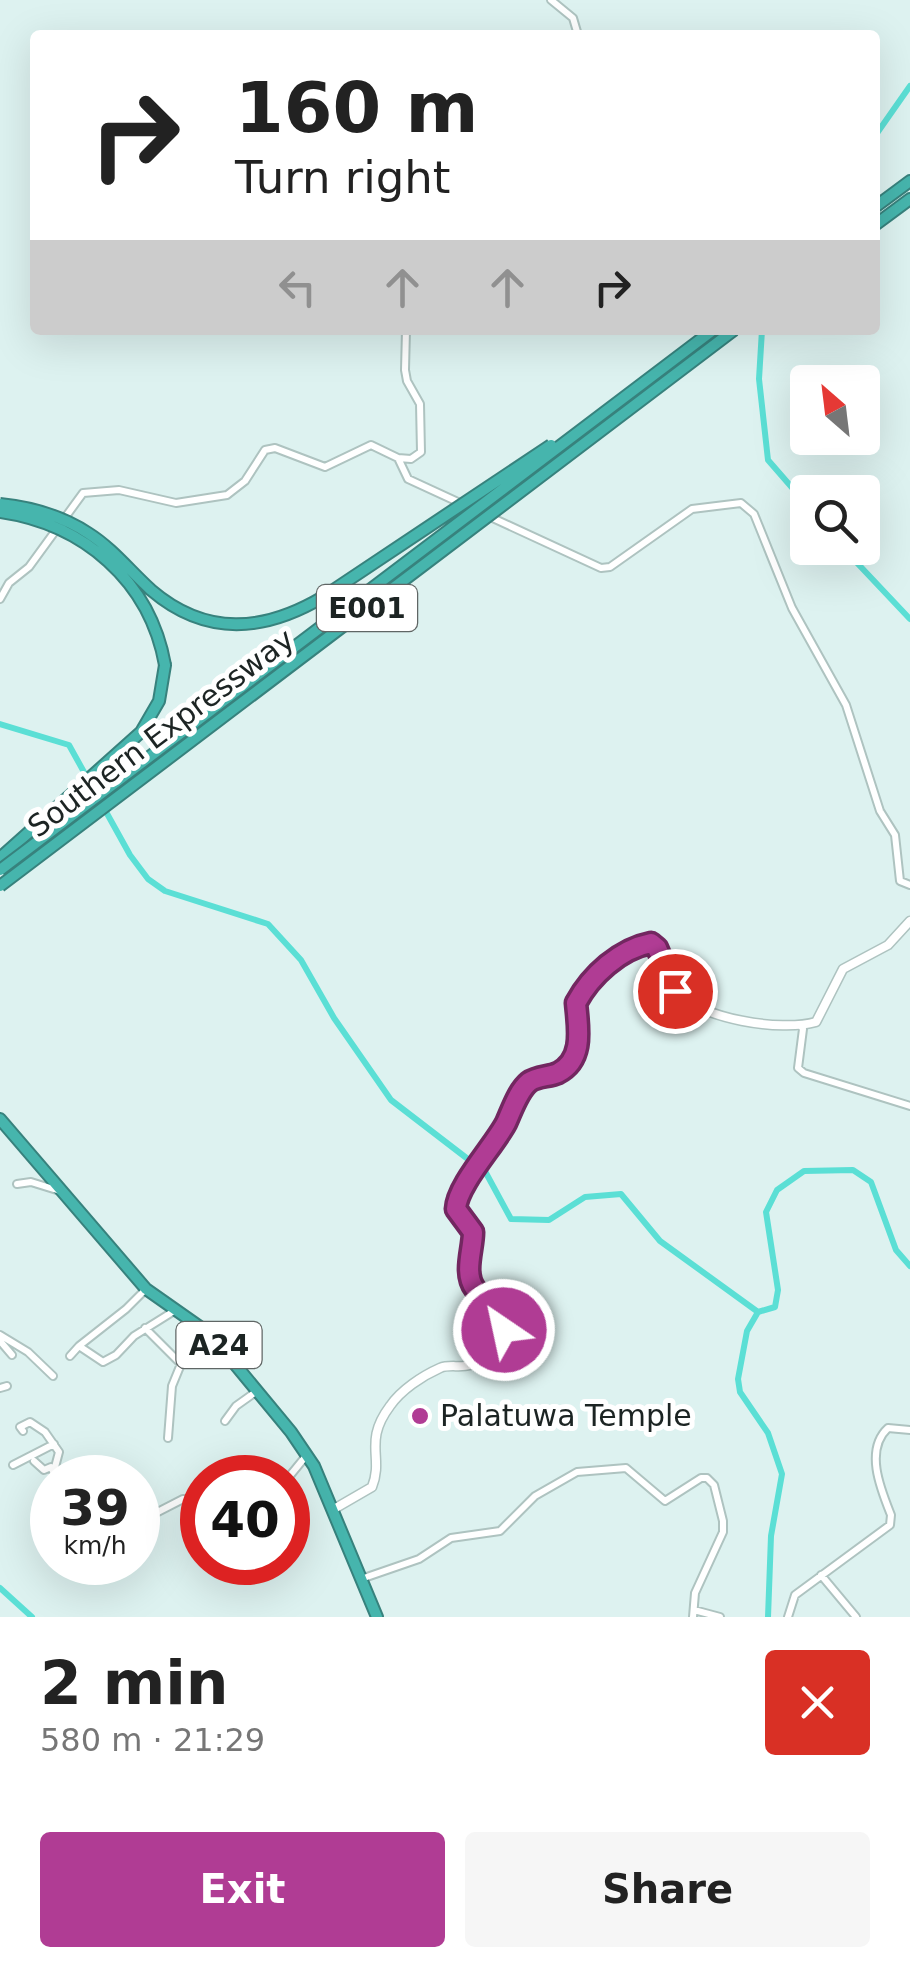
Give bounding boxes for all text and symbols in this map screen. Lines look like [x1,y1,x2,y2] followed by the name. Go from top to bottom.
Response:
[235,67,478,149] text: 160 m
[70,70,200,200] icon: right
[235,151,450,204] text: Turn right
[270,260,325,315] icon: left
[375,260,430,315] icon: ahead
[480,260,535,315] icon: ahead
[585,260,640,315] icon: right
[790,365,880,455] north arrow
[790,365,880,565] map controls
[790,475,880,565] button: search
[317,585,417,631] road number: E001
[21,621,301,844] street label: Southern Expressway
[633,949,718,1034] pin
[648,964,703,1019] icon: arrive
[452,1278,556,1382] position arrow
[176,1322,262,1368] road number: A24
[440,1398,692,1433] place label: Palatuwa Temple
[409,1405,431,1427] marker: Palatuwa Temple
[180,1455,310,1585] speed limit sign: 40
[60,1479,130,1537] text: 39
[63,1531,127,1560] text: km/h
[40,1648,228,1718] text: 2 min
[765,1650,870,1755] button: close
[40,1721,265,1759] text: 580 m · 21:29
[40,1832,445,1947] button: Exit
[465,1832,870,1947] button: Share

